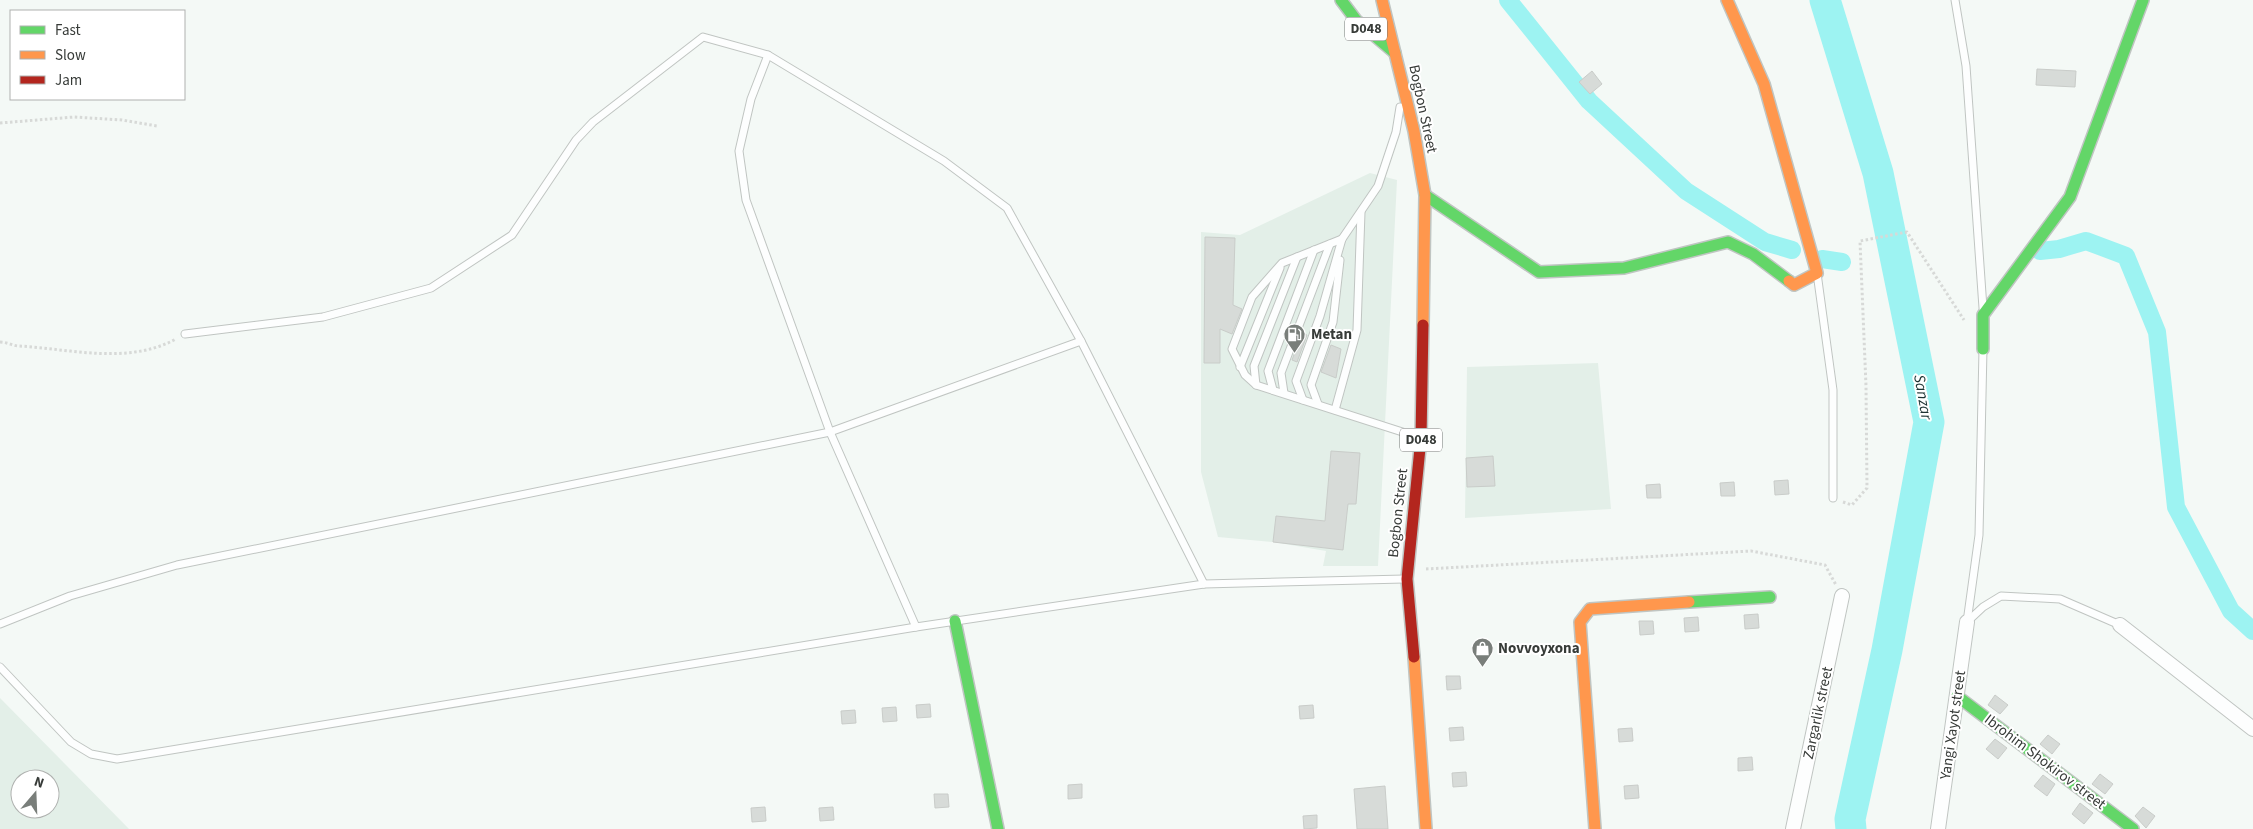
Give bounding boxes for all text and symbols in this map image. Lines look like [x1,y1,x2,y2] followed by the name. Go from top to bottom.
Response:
[10,10,185,100] legend
[1345,18,1387,40] road number: D048
[55,20,81,41] text: Fast
[55,45,86,66] text: Slow
[1403,63,1443,155] street label: Bogbon Street
[55,70,82,91] text: Jam
[1283,322,1307,353] fuel station icon: Metan
[1311,324,1352,345] place label: Metan
[1908,373,1938,423] water label: Sanzar
[1400,428,1442,452] road number: D048
[1383,467,1413,559] street label: Bogbon Street
[1470,636,1494,667] shop icon: Novvoyxona
[1498,638,1580,659] place label: Novvoyxona
[1798,665,1838,761] street label: Zargarlik street
[1935,669,1971,782] street label: Yangi Xayot street
[1980,709,2110,815] street label: Ibrohim Shokirov street
[10,769,60,819] north arrow
[31,772,47,794] text: N

